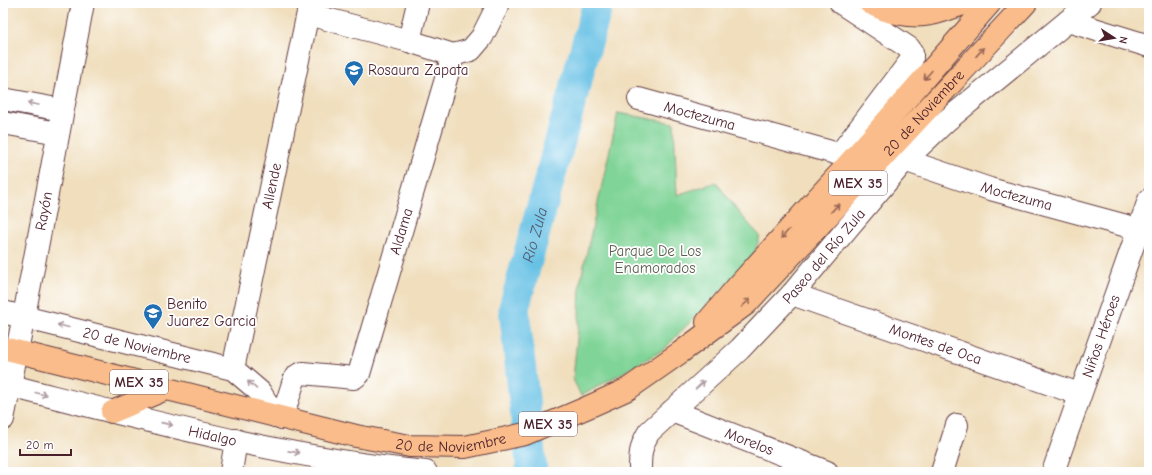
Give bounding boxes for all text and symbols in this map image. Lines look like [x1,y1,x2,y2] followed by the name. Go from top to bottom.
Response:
[1094,18,1134,58] north arrow
[1116,35,1130,45] text: N
[976,46,985,57] one-way arrow
[343,59,365,87] school or university icon: Rosaura Zapata
[368,61,468,79] place label: Rosaura Zapata
[879,66,969,160] street label: 20 de Noviembre
[923,69,932,80] one-way arrow
[662,97,738,134] street label: Moctezuma
[27,100,40,108] one-way arrow
[258,161,285,211] street label: Allende
[829,171,887,195] road number: MEX 35
[978,178,1054,214] street label: Moctezuma
[31,190,56,232] street label: Rayón
[830,203,839,213] one-way arrow
[519,205,551,265] water label: Río Zula
[779,205,869,307] street label: Paseo del Río Zula
[386,206,416,257] street label: Aldama
[780,229,789,239] one-way arrow
[609,242,701,277] park label: Parque De Los Enamorados
[1078,292,1124,380] street label: Niños Héroes
[167,295,256,330] place label: Benito Juarez Garcia
[741,298,751,308] one-way arrow
[142,302,164,330] school or university icon: Benito Juarez Garcia
[887,320,984,368] street label: Montes de Oca
[57,322,70,330] one-way arrow
[81,323,193,367] street label: 20 de Noviembre
[110,370,168,394] road number: MEX 35
[247,381,257,390] one-way arrow
[695,381,705,390] one-way arrow
[34,390,47,398] one-way arrow
[519,412,577,436] road number: MEX 35
[160,421,173,429] one-way arrow
[187,422,239,450] street label: Hidalgo
[722,424,776,459] street label: Morelos
[394,429,508,456] street label: 20 de Noviembre
[20,431,71,457] scale bar
[26,438,54,452] text: 20 m
[287,448,300,456] one-way arrow

